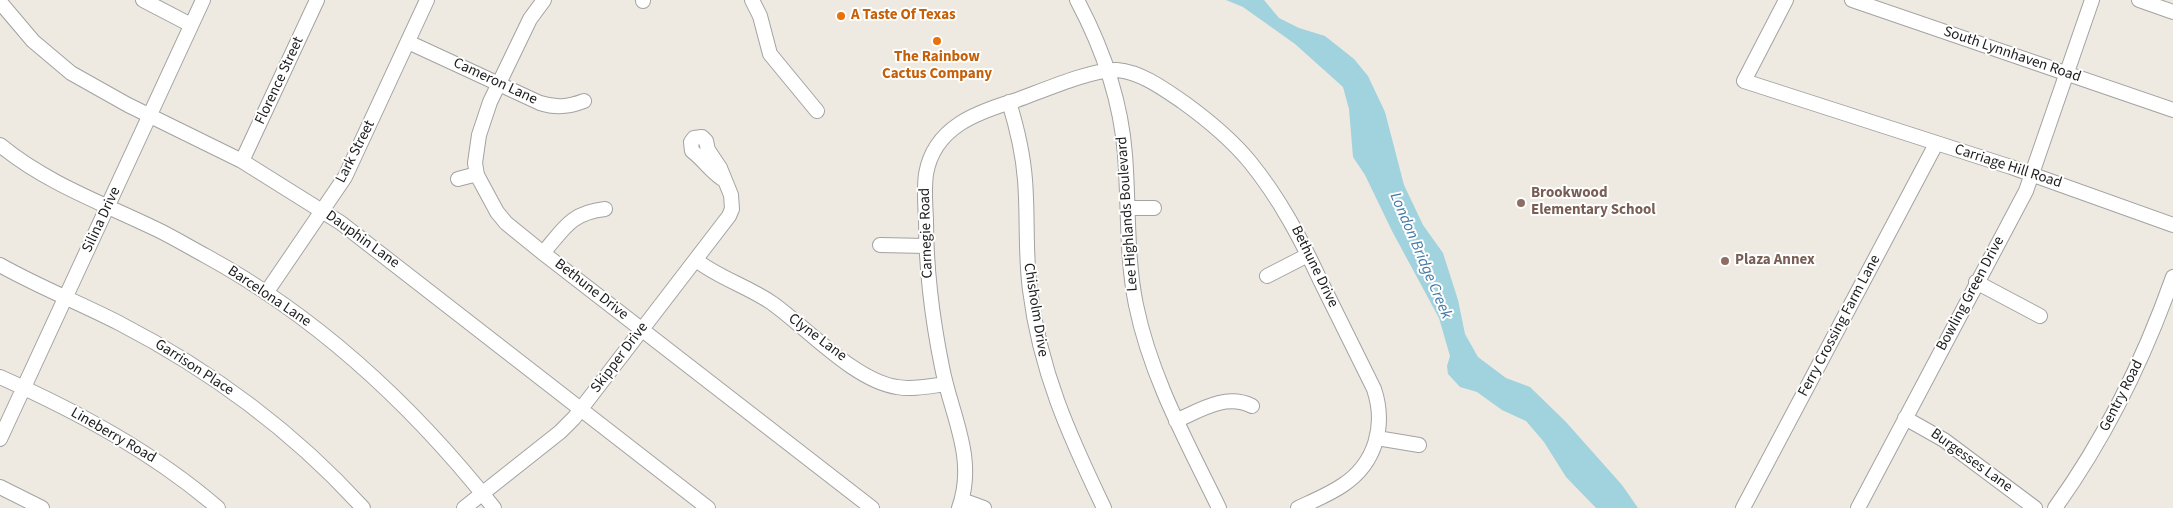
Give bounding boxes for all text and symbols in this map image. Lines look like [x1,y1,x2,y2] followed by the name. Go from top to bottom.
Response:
[851,7,956,25] place label: A Taste Of Texas
[835,10,847,22] marker: A Taste Of Texas
[1941,23,2083,87] street label: South Lynnhaven Road
[252,34,308,128] street label: Florence Street
[931,35,943,47] marker: The Rainbow Cactus Company
[882,49,992,84] place label: The Rainbow Cactus Company
[450,55,540,109] street label: Cameron Lane
[333,118,379,186] street label: Lark Street
[1114,136,1142,292] street label: Lee Highlands Boulevard
[1952,141,2064,193] street label: Carriage Hill Road
[79,184,125,256] street label: Silina Drive
[1531,185,1656,220] place label: Brookwood Elementary School
[916,187,938,279] street label: Carnegie Road
[1385,190,1455,322] water label: London Bridge Creek
[1515,197,1527,209] marker: Brookwood Elementary School
[322,207,402,273] street label: Dauphin Lane
[1286,223,1342,311] street label: Bethune Drive
[1933,234,2009,354] street label: Bowling Green Drive
[1735,252,1815,270] place label: Plaza Annex
[1795,252,1885,400] street label: Ferry Crossing Farm Lane
[1719,255,1731,267] marker: Plaza Annex
[551,256,631,324] street label: Bethune Drive
[1019,262,1051,358] street label: Chisholm Drive
[224,263,314,331] street label: Barcelona Lane
[784,310,850,366] street label: Clyne Lane
[588,319,652,397] street label: Skipper Drive
[151,336,237,400] street label: Garrison Place
[2096,357,2148,435] street label: Gentry Road
[67,404,159,468] street label: Lineberry Road
[1927,425,2015,497] street label: Burgesses Lane

